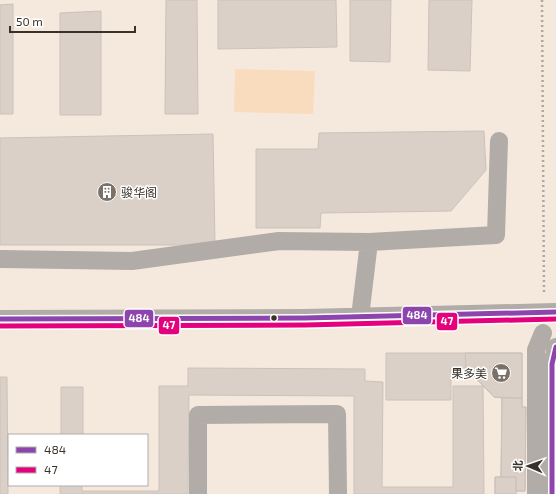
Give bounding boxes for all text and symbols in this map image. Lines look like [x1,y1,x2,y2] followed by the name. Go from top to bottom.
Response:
[10,8,135,34] scale bar
[16,14,43,28] text: 50 m
[96,181,118,203] building icon: 骏华阁
[121,185,157,199] place label: 骏华阁
[402,306,432,325] line badge: 484
[407,308,427,321] text: 484
[124,309,154,328] line badge: 484
[129,311,149,324] text: 484
[436,312,458,331] line badge: 47
[269,313,279,323] unlabelled marker
[441,314,454,327] text: 47
[158,316,180,335] line badge: 47
[163,318,176,331] text: 47
[490,362,512,384] supermarket icon: 果多美
[451,366,487,380] place label: 果多美
[8,434,148,486] legend
[44,442,66,456] text: 484
[508,446,548,486] north arrow
[511,460,524,471] text: 北
[44,462,58,476] text: 47

